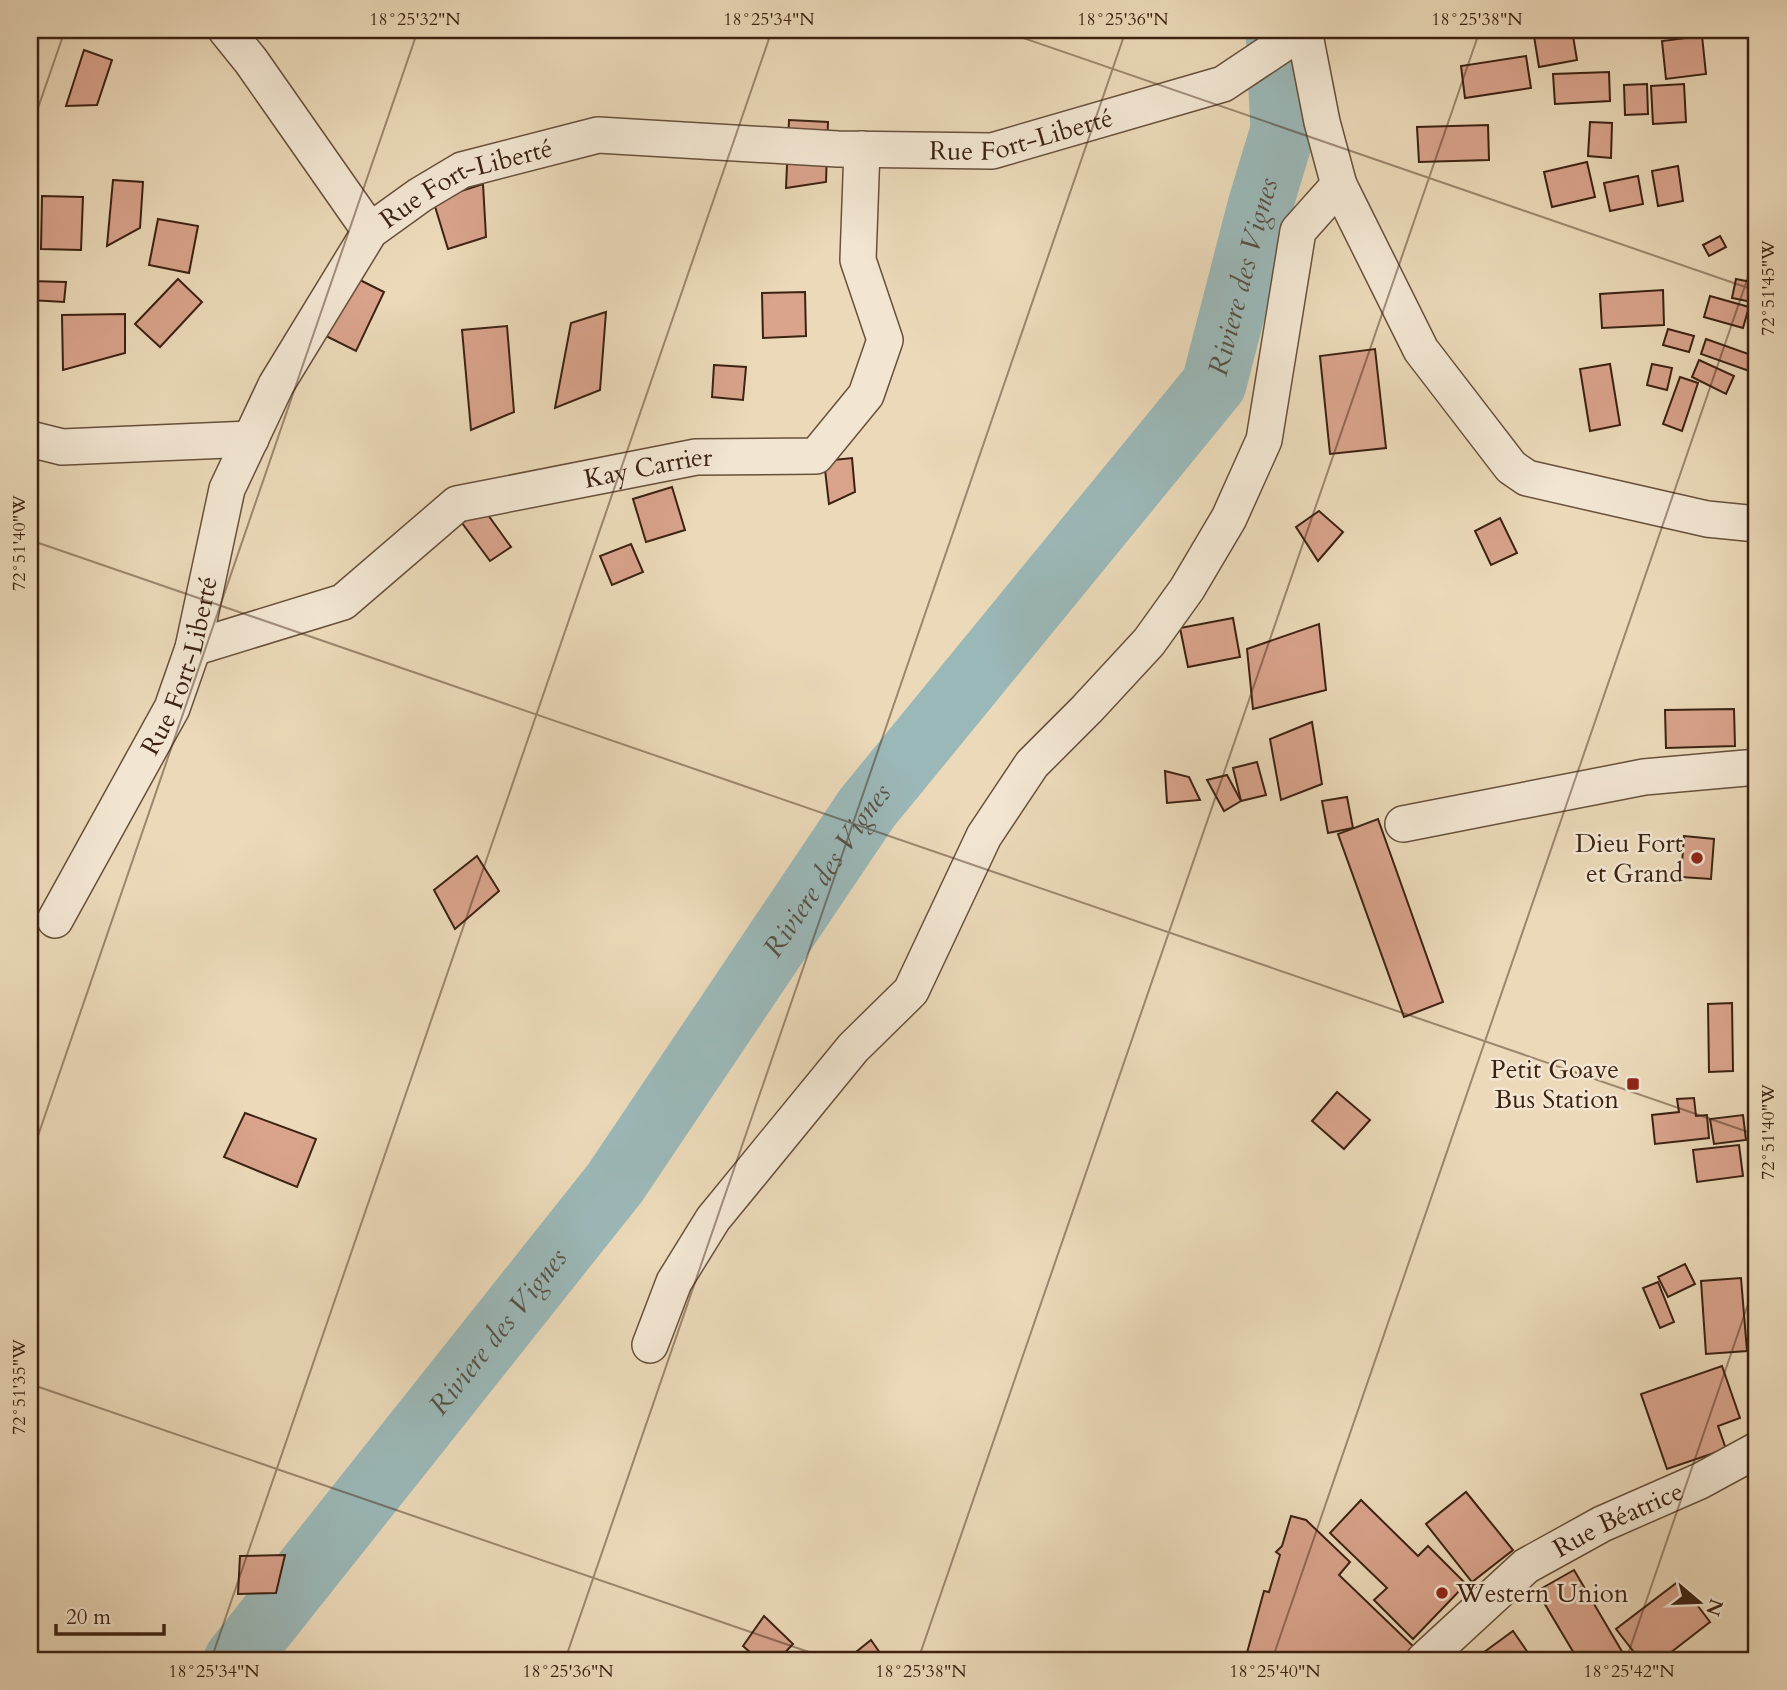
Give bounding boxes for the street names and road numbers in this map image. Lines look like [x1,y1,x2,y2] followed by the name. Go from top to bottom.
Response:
[929,100,1117,169] street label: Rue Fort-Liberté
[373,130,556,237] street label: Rue Fort-Liberté
[581,440,713,497] street label: Kay Carrier
[132,573,226,761] street label: Rue Fort-Liberté
[1547,1474,1689,1566] street label: Rue Béatrice

